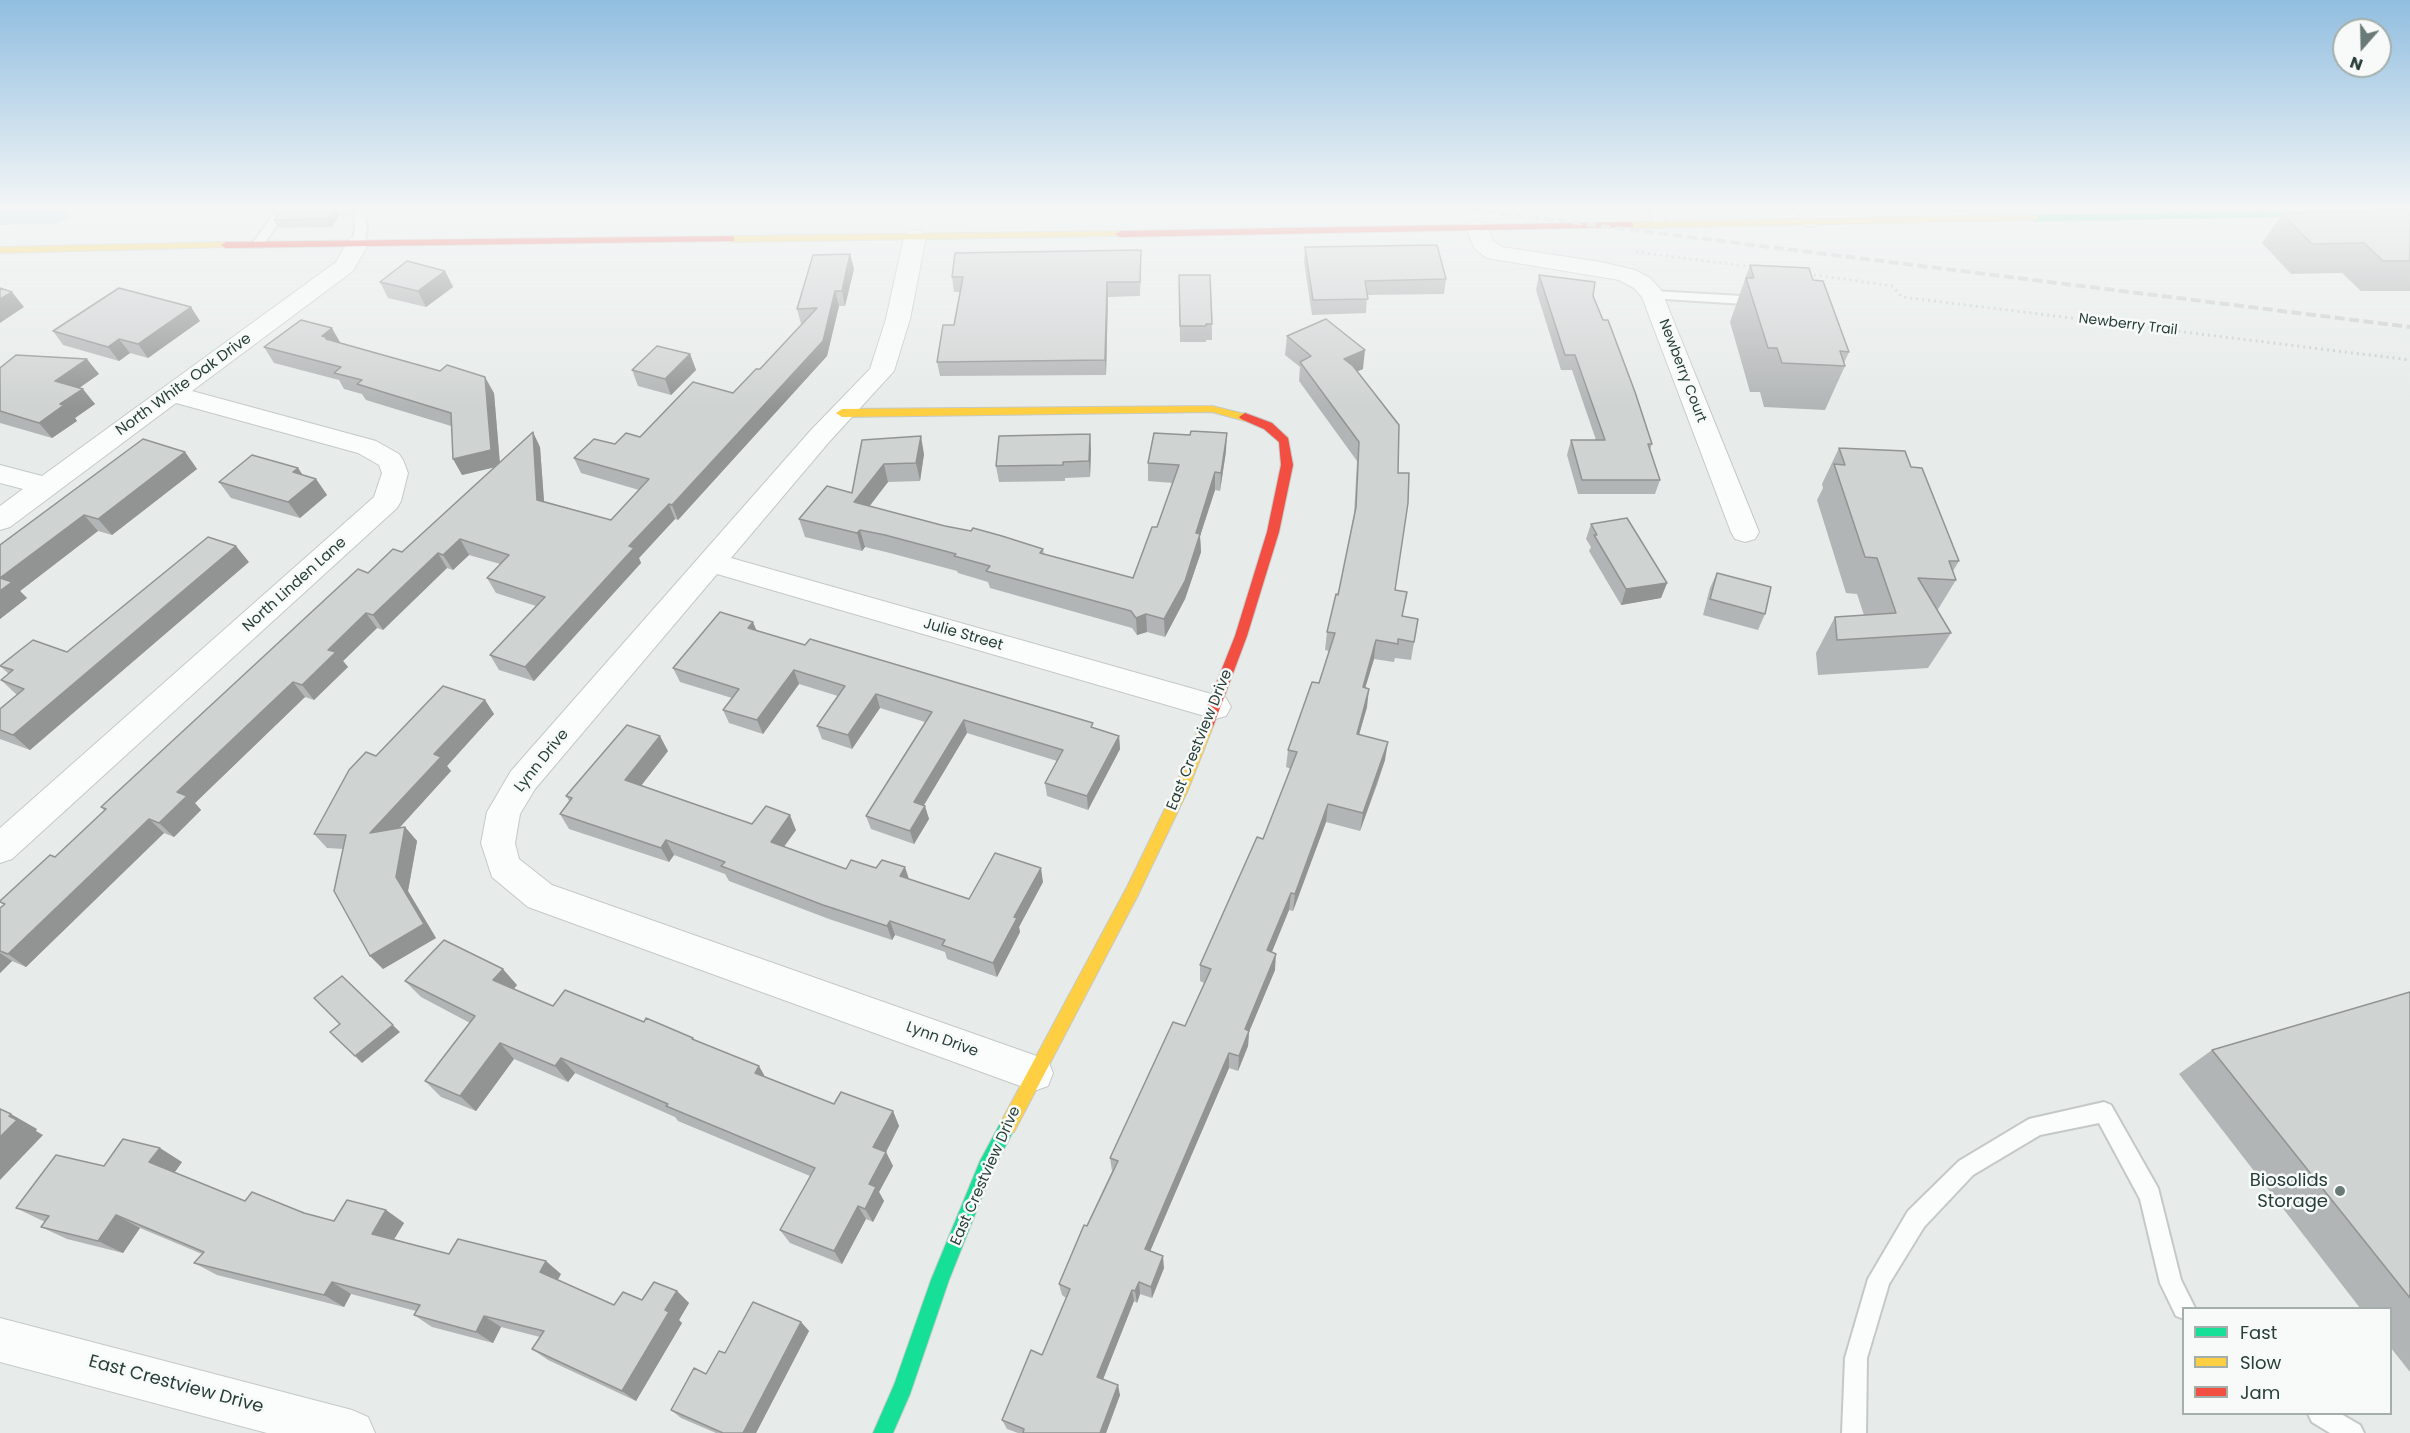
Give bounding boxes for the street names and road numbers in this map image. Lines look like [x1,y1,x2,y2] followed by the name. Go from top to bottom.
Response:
[2078,311,2178,339] street label: Newberry Trail
[1655,317,1709,425] street label: Newberry Court
[113,330,255,440] street label: North White Oak Drive
[240,534,350,636] street label: North Linden Lane
[921,615,1005,655] street label: Julie Street
[1164,667,1236,813] street label: East Crestview Drive
[511,726,573,796] street label: Lynn Drive
[903,1019,981,1061] street label: Lynn Drive
[947,1104,1025,1248] street label: East Crestview Drive
[86,1351,266,1419] street label: East Crestview Drive

